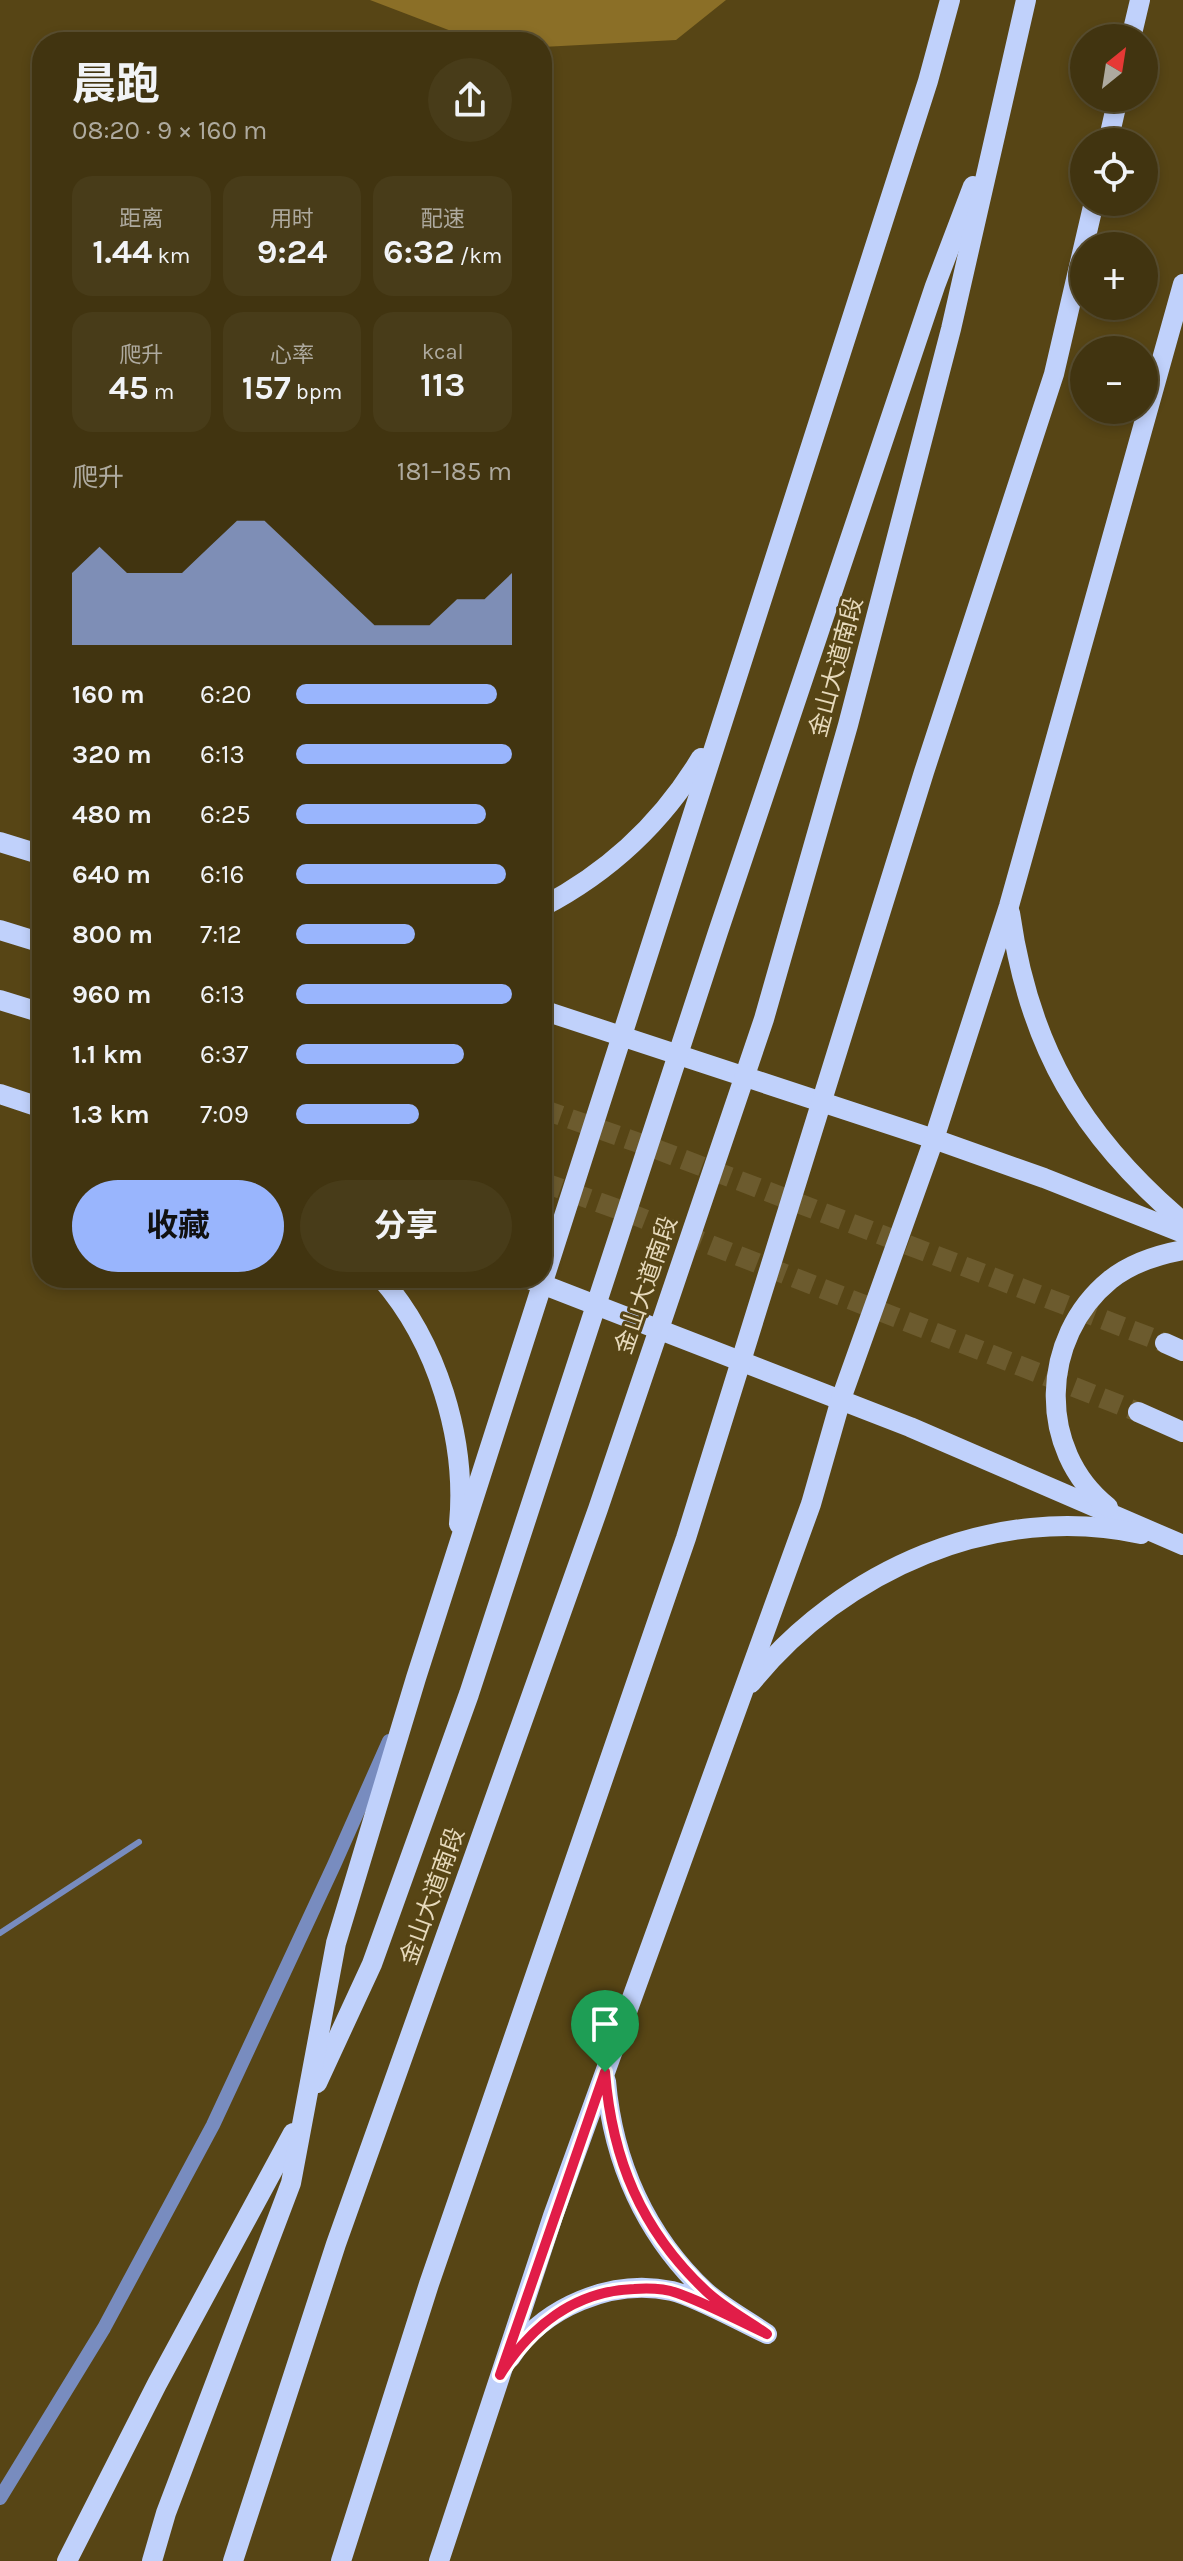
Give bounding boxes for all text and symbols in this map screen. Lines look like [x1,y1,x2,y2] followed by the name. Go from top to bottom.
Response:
[1070,24,1158,112] north arrow
[1070,24,1158,424] map controls
[428,58,512,142] button: share
[72,59,160,110] text: 晨跑
[72,115,267,146] text: 08:20 · 9 × 160 m
[1070,128,1158,216] button: locate
[119,206,163,232] text: 距离
[270,206,314,232] text: 用时
[421,206,465,232] text: 配速
[92,232,152,272] text: 1.44
[257,232,327,272] text: 9:24
[383,232,455,272] text: 6:32
[1070,232,1158,320] button: +
[152,243,190,269] text: km
[455,243,502,269] text: /km
[1070,336,1158,424] button: −
[422,339,464,365] text: kcal
[119,342,163,368] text: 爬升
[270,342,314,368] text: 心率
[420,365,465,405] text: 113
[108,368,148,408] text: 45
[242,368,291,408] text: 157
[148,379,174,405] text: m
[291,379,342,405] text: bpm
[397,456,512,487] text: 181–185 m
[72,462,124,493] text: 爬升
[804,594,868,740] street label: 金山大道南段
[72,679,145,710] text: 160 m
[200,679,251,710] text: 6:20
[72,739,152,770] text: 320 m
[200,739,245,770] text: 6:13
[72,799,152,830] text: 480 m
[200,799,251,830] text: 6:25
[72,859,151,890] text: 640 m
[200,859,244,890] text: 6:16
[72,919,153,950] text: 800 m
[200,919,242,950] text: 7:12
[72,979,151,1010] text: 960 m
[200,979,245,1010] text: 6:13
[72,1039,143,1070] text: 1.1 km
[200,1039,248,1070] text: 6:37
[72,1099,150,1130] text: 1.3 km
[200,1099,249,1130] text: 7:09
[72,1180,284,1272] button: 收藏
[300,1180,512,1272] button: 分享
[609,1212,683,1358] street label: 金山大道南段
[394,1824,470,1968] street label: 金山大道南段
[571,1990,639,2072] pin
[583,2002,627,2046] icon: arrive

